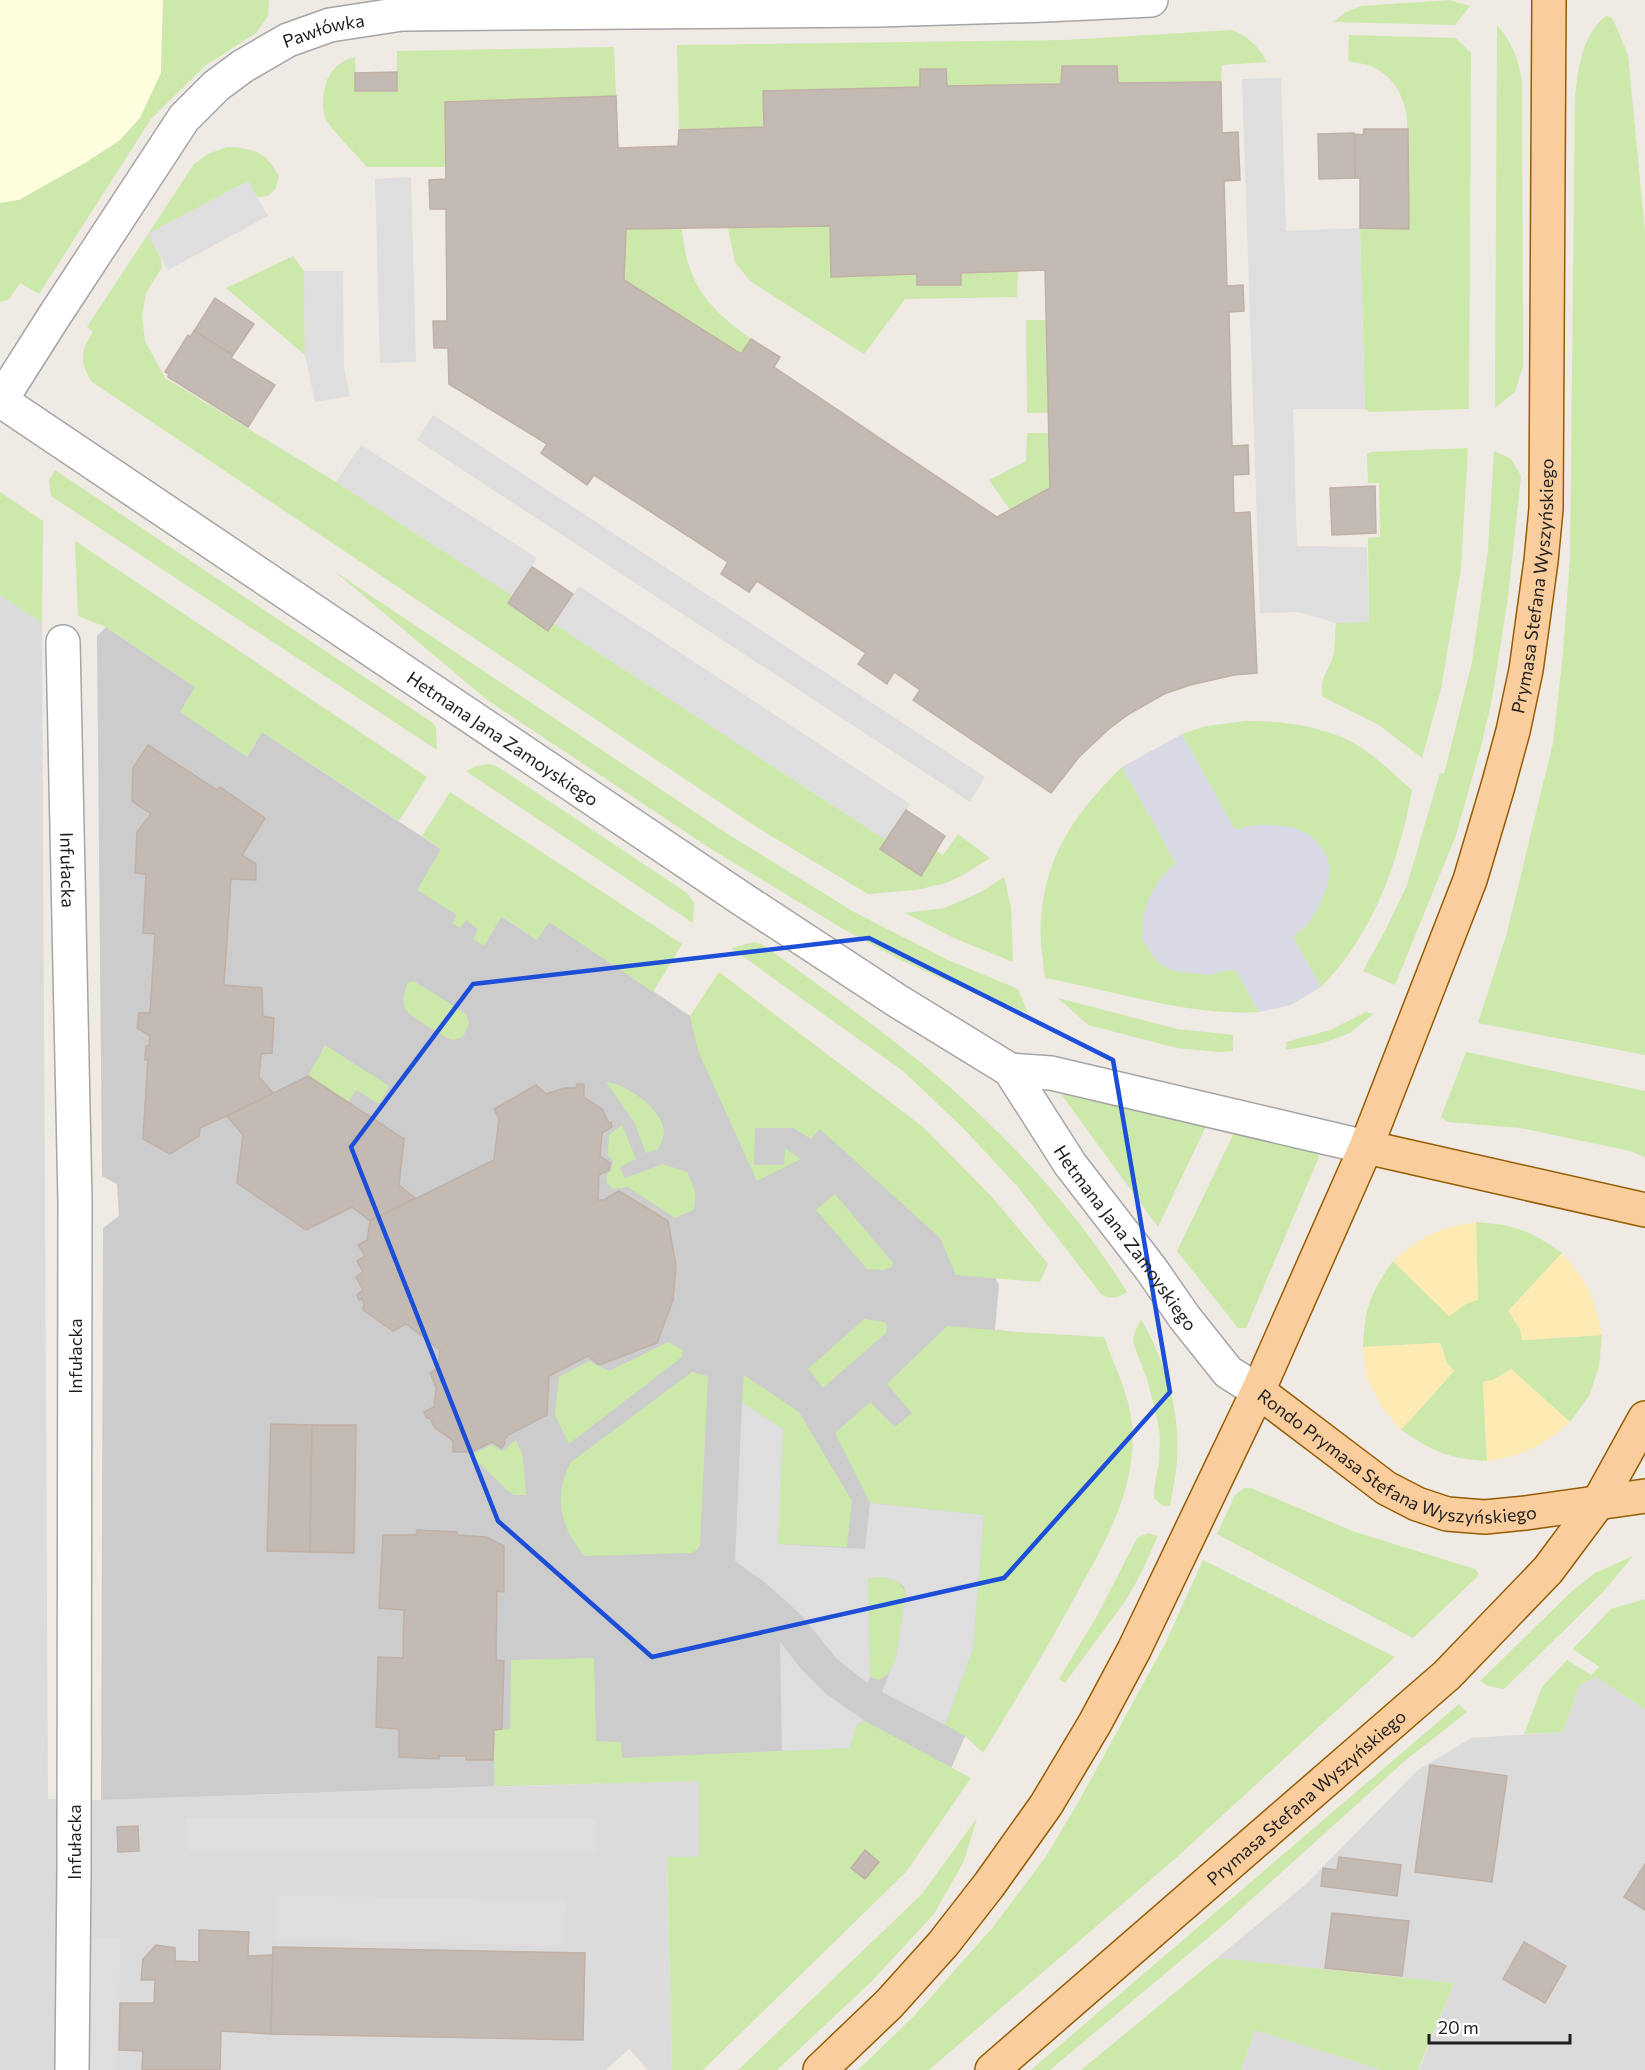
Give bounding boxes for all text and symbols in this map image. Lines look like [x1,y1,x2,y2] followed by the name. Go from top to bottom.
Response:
[279,9,366,52] street label: Pawłówka
[1506,458,1557,715] street label: Prymasa Stefana Wyszyńskiego
[403,666,603,810] street label: Hetmana Jana Zamoyskiego
[56,832,80,908] street label: Infułacka
[1050,1141,1202,1335] street label: Hetmana Jana Zamoyskiego
[64,1318,86,1394] street label: Infułacka
[1254,1384,1538,1528] street label: Rondo Prymasa Stefana Wyszyńskiego
[1202,1705,1410,1890] street label: Prymasa Stefana Wyszyńskiego
[63,1804,85,1880] street label: Infułacka
[1429,2007,1570,2045] scale bar
[1438,2016,1479,2038] text: 20 m

